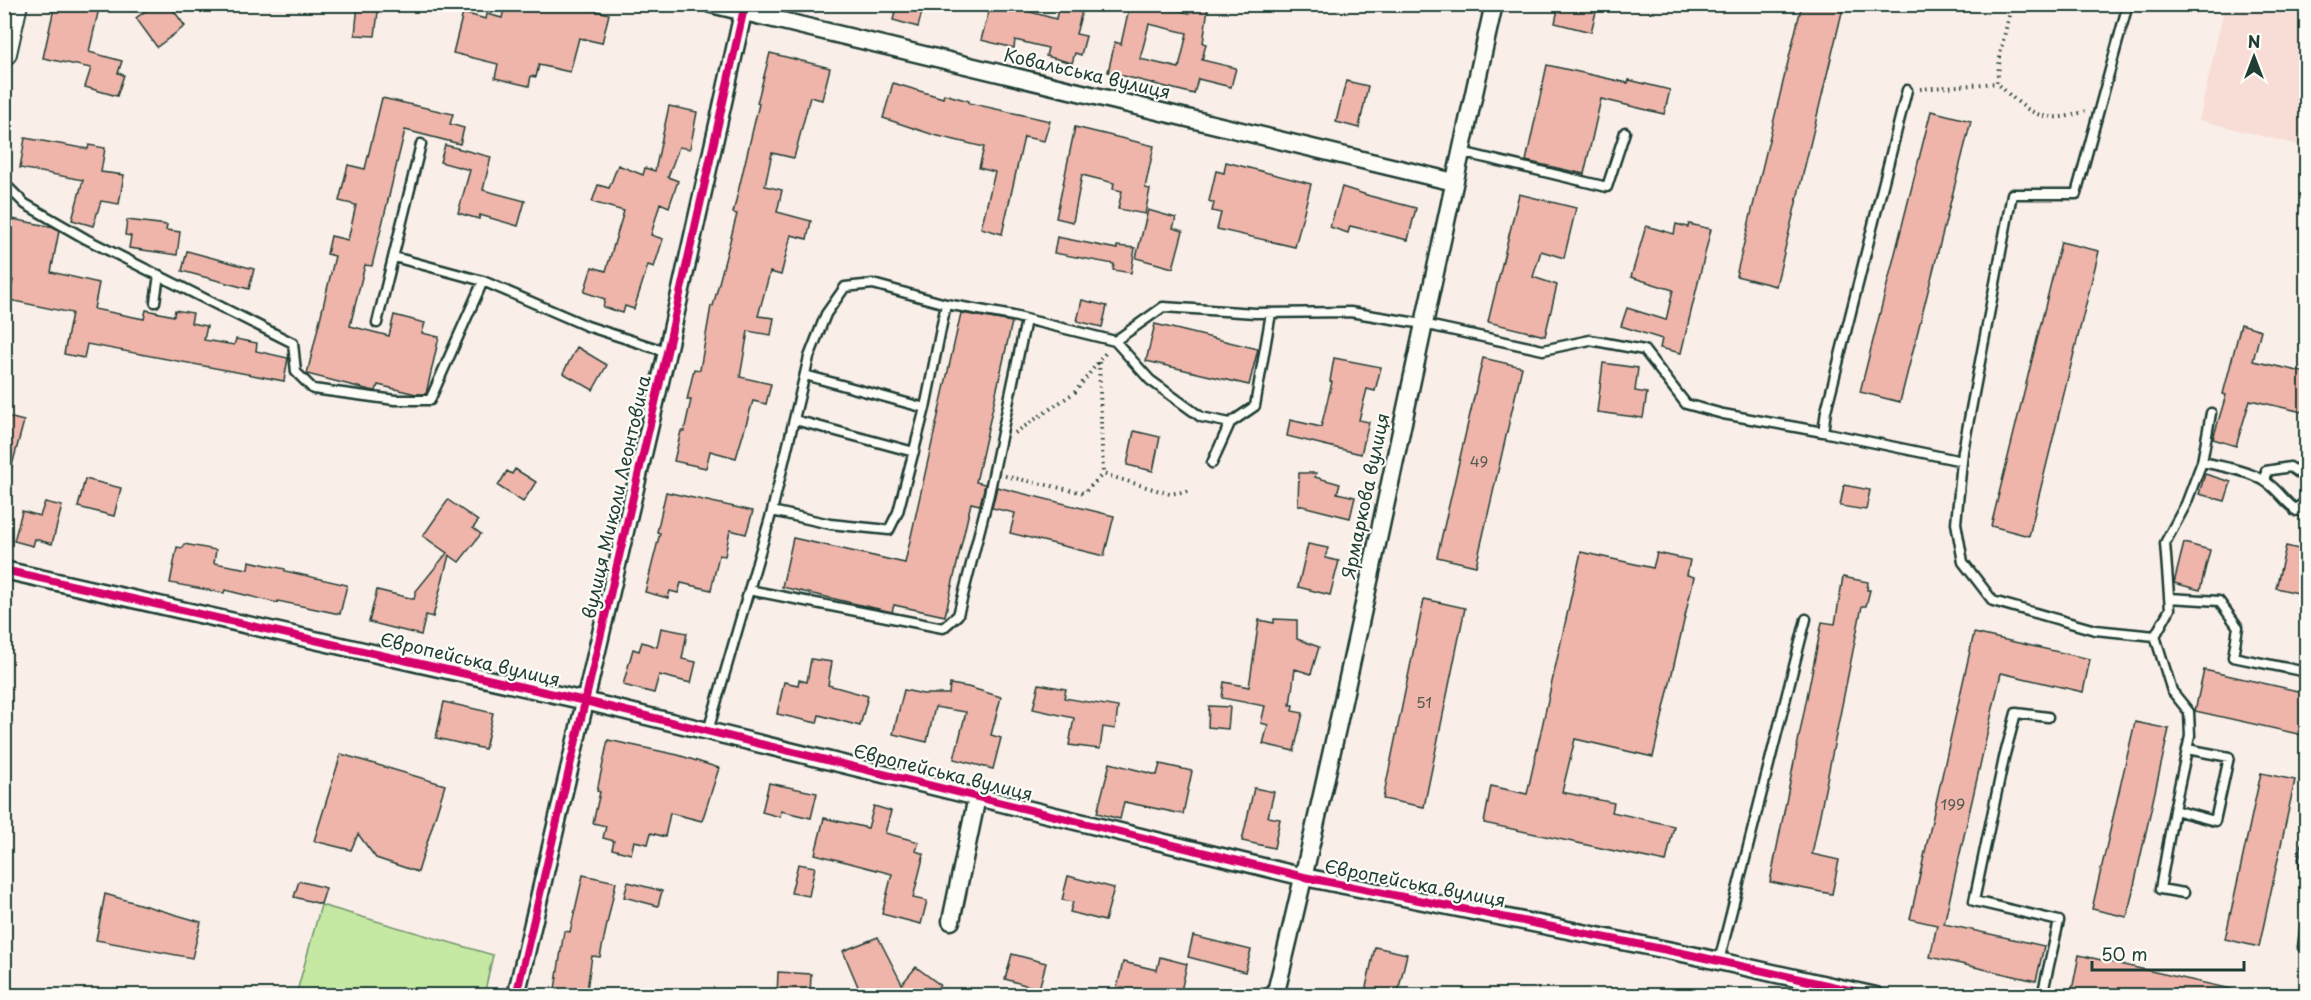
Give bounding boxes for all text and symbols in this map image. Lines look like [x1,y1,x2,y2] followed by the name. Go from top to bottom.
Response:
[2224,27,2284,87] north arrow
[2248,29,2260,53] text: N
[1001,40,1173,105] street label: Ковальська вулиця
[574,372,657,621] street label: вулиця Миколи Леонтовича
[1334,410,1395,581] street label: Ярмаркова вулиця
[1470,449,1488,472] house number: 49
[378,625,563,692] street label: Європейська вулиця
[1416,690,1432,713] house number: 51
[851,736,1036,807] street label: Європейська вулиця
[1941,792,1965,815] house number: 199
[1322,852,1508,913] street label: Європейська вулиця
[2092,934,2244,972] scale bar
[2101,940,2148,967] text: 50 m

